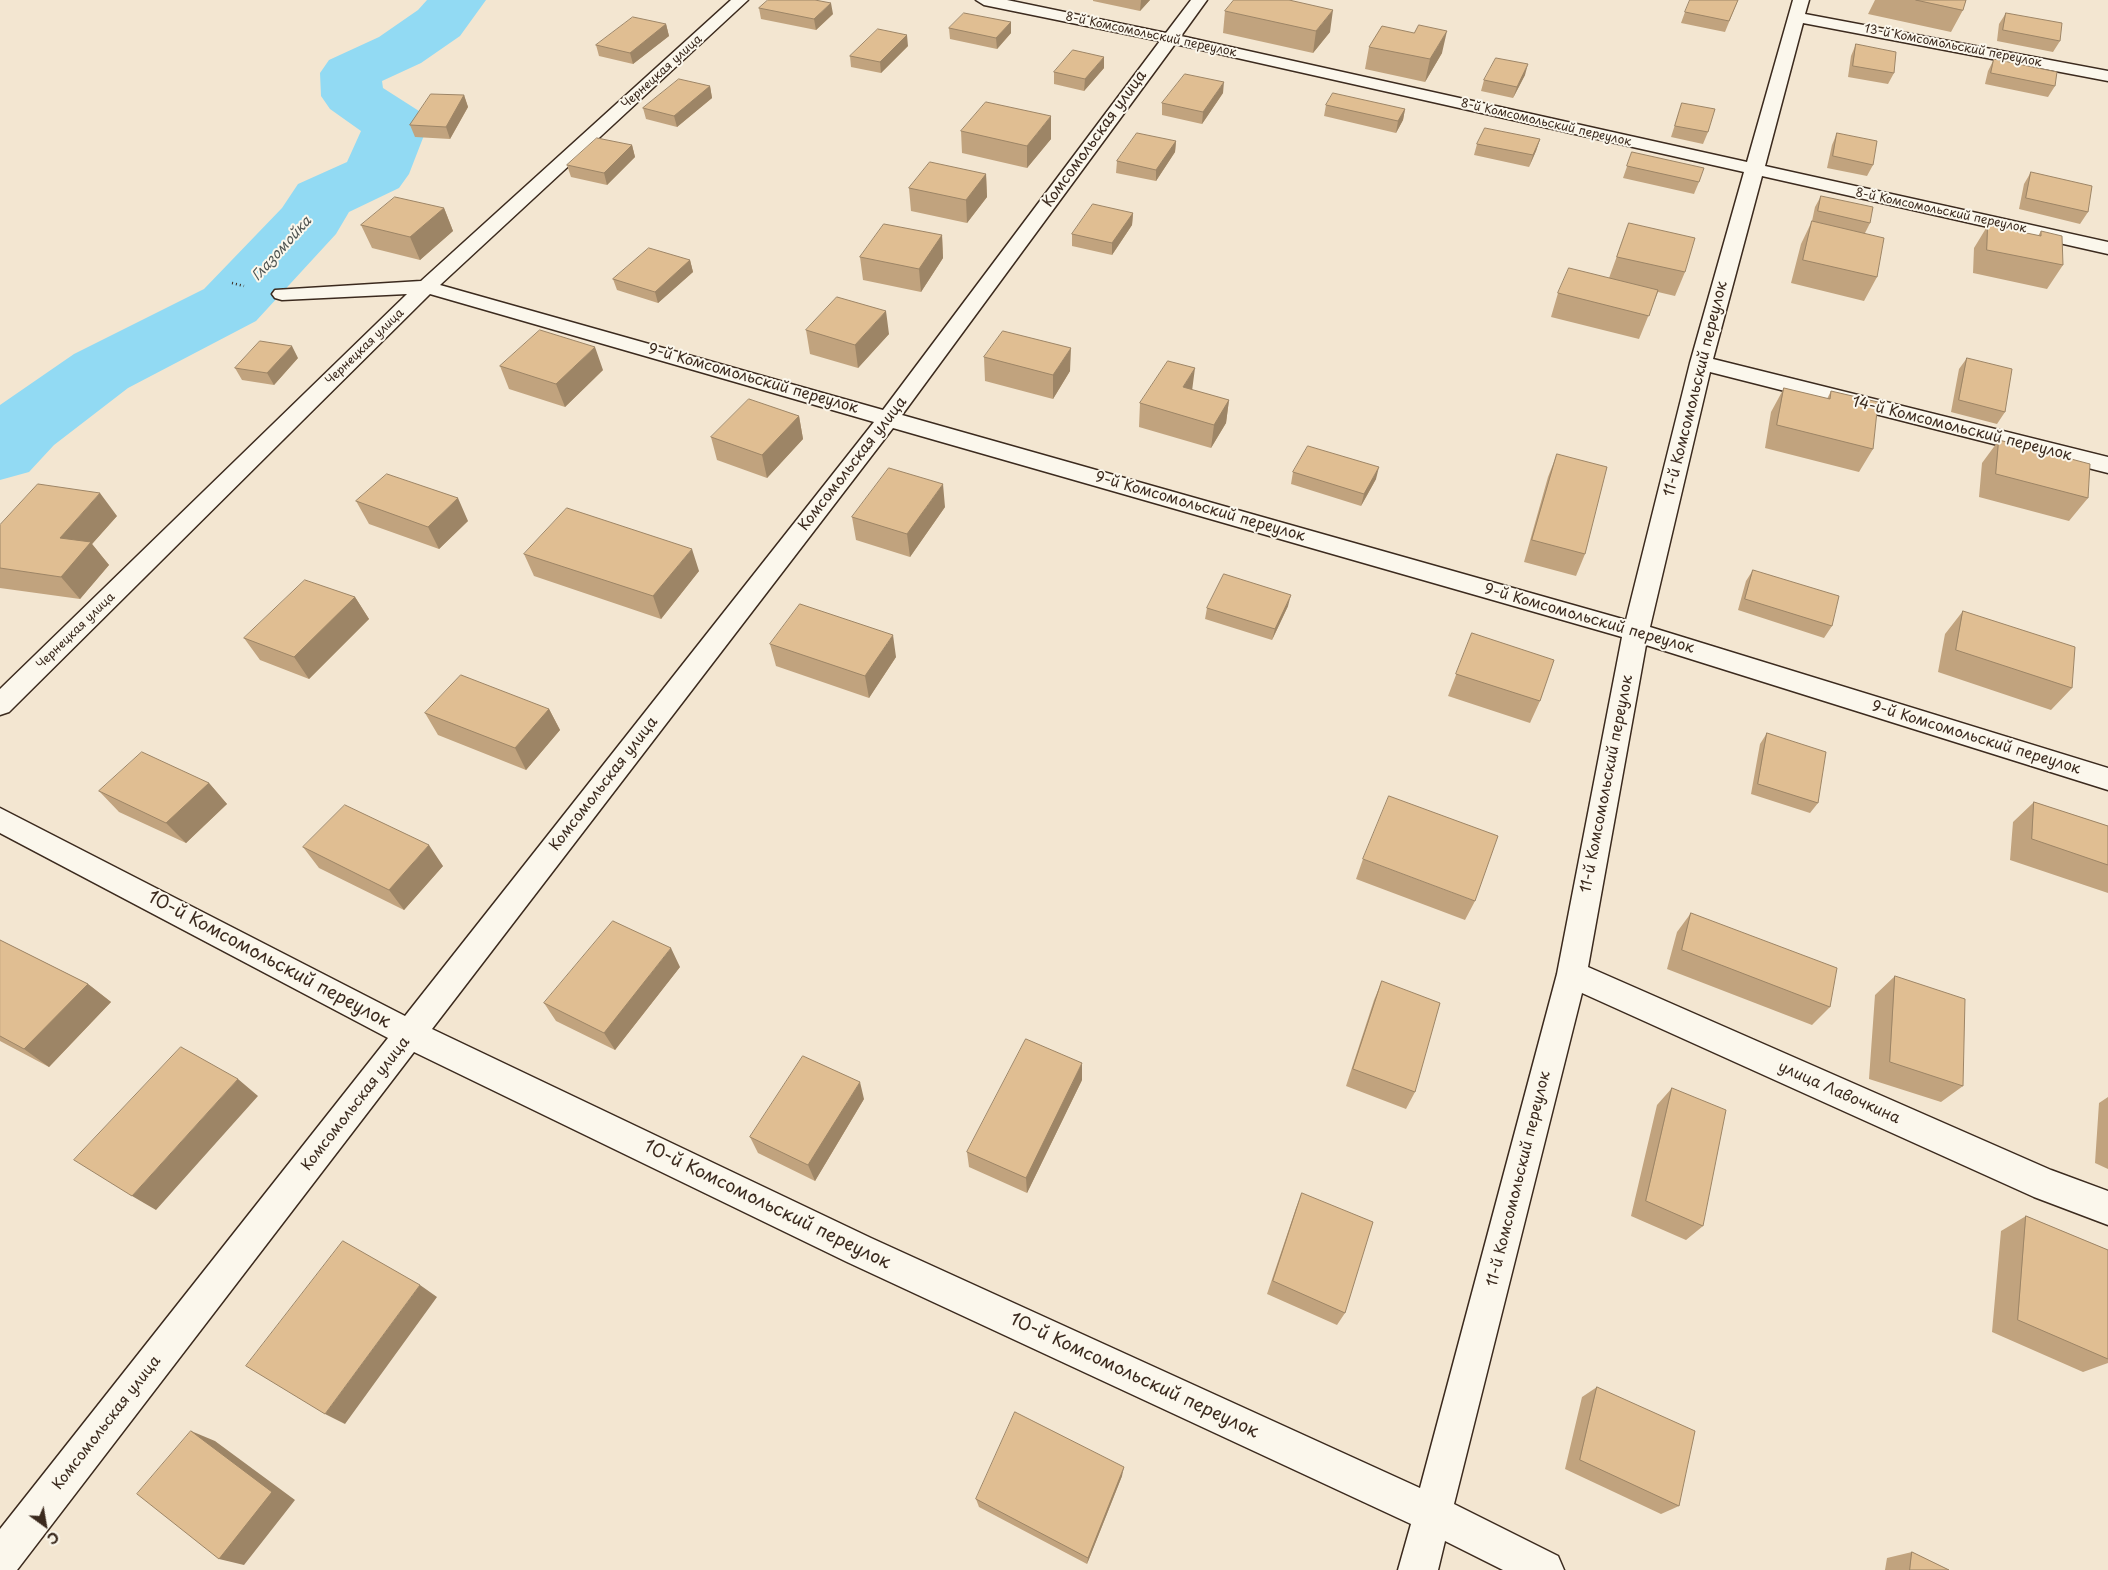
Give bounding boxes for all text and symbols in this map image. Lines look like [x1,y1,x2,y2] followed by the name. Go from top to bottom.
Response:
[1064,10,1238,60] street label: 8-й Комсомольский переулок
[1863,22,2043,70] street label: 13-й Комсомольский переулок
[619,32,705,112] street label: Чернецкая улица
[1039,67,1151,211] street label: Комсомольская улица
[1459,96,1633,150] street label: 8-й Комсомольский переулок
[1854,186,2028,236] street label: 8-й Комсомольский переулок
[249,213,315,285] water label: Глазомойка
[1660,279,1732,499] street label: 11-й Комсомольский переулок
[323,306,407,388] street label: Чернецкая улица
[646,340,860,418] street label: 9-й Комсомольский переулок
[1850,393,2074,465] street label: 14-й Комсомольский переулок
[795,394,911,534] street label: Комсомольская улица
[1093,468,1307,546] street label: 9-й Комсомольский переулок
[1482,580,1696,658] street label: 9-й Комсомольский переулок
[34,590,118,672] street label: Чернецкая улица
[1577,674,1637,894] street label: 11-й Комсомольский переулок
[1869,698,2083,778] street label: 9-й Комсомольский переулок
[546,714,662,854] street label: Комсомольская улица
[144,887,394,1033] street label: 10-й Комсомольский переулок
[298,1034,414,1174] street label: Комсомольская улица
[1775,1058,1903,1128] street label: улица Лавочкина
[1483,1069,1555,1289] street label: 11-й Комсомольский переулок
[640,1136,894,1274] street label: 10-й Комсомольский переулок
[1006,1309,1262,1443] street label: 10-й Комсомольский переулок
[49,1353,165,1493] street label: Комсомольская улица
[20,1500,70,1550] north arrow
[43,1526,63,1550] text: С

